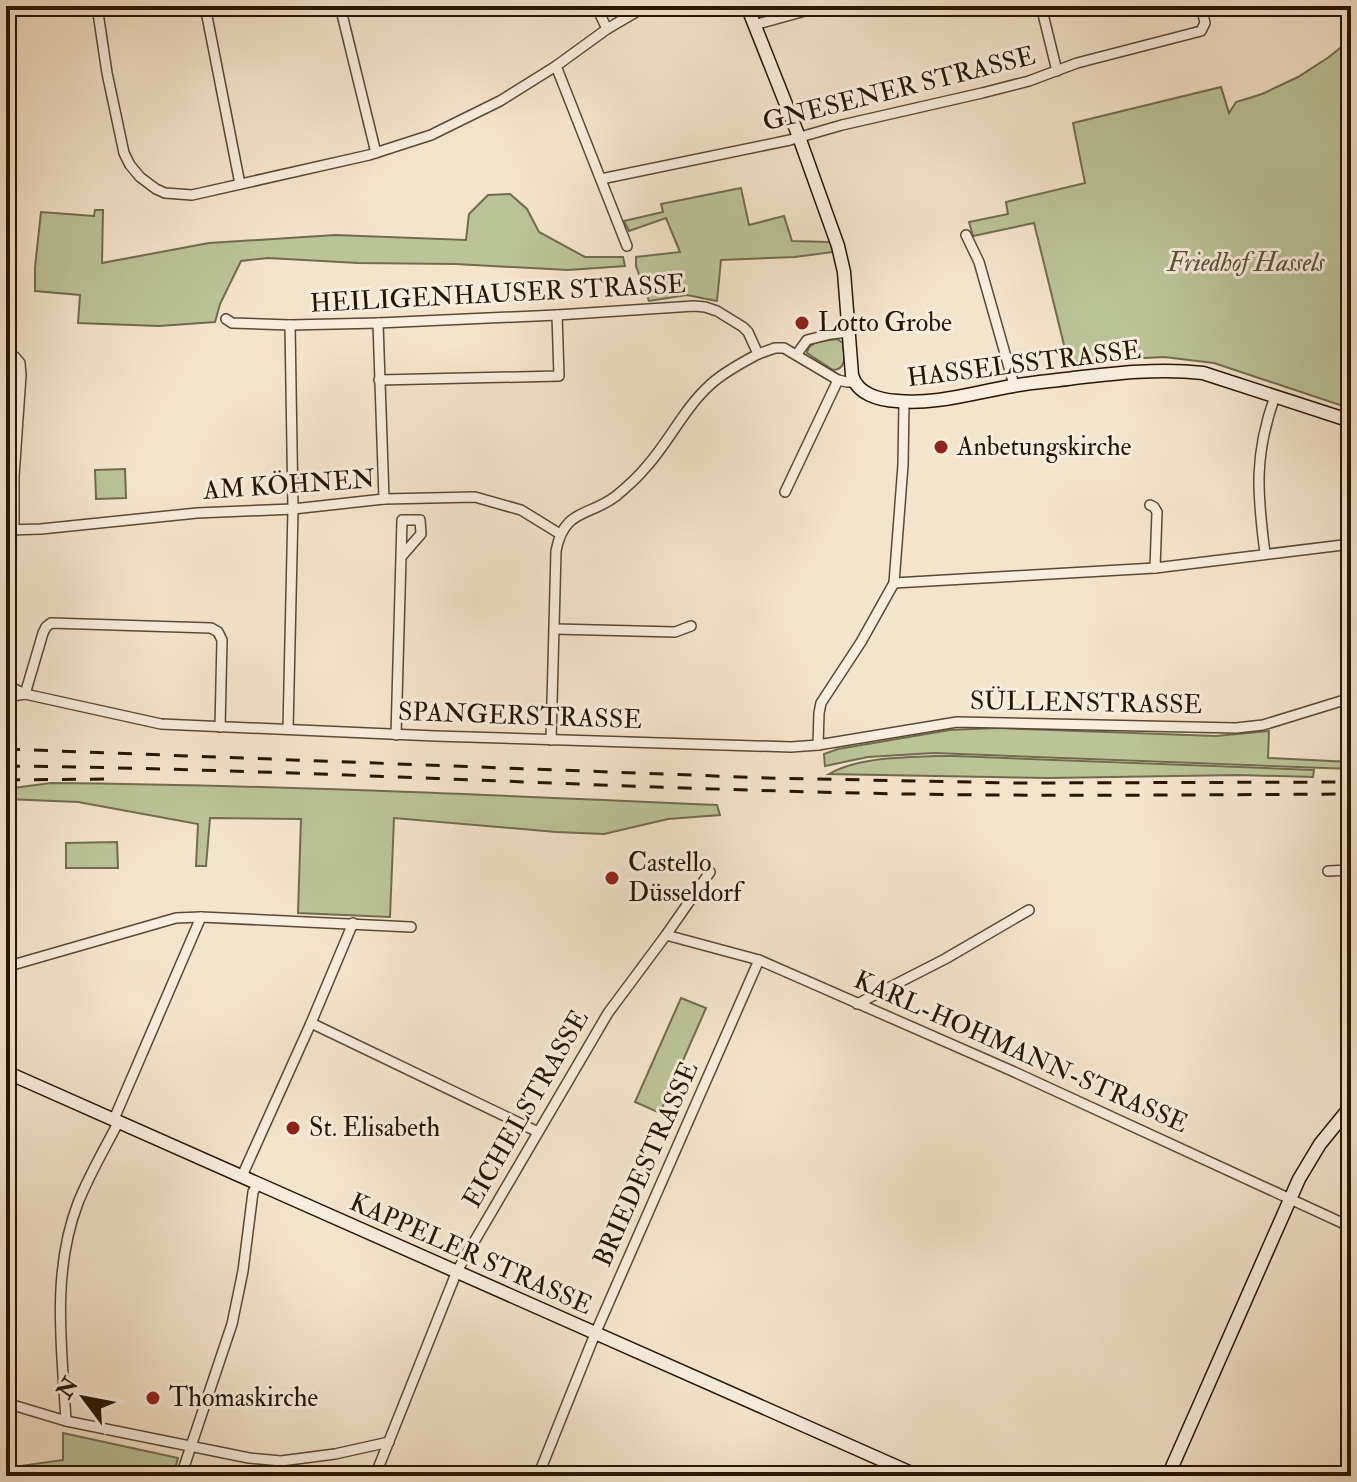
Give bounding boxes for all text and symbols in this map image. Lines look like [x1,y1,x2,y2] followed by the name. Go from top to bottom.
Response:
[759,40,1039,138] street label: GNESENER STRASSE
[1166,247,1325,279] park label: Friedhof Hassels
[309,268,687,320] street label: HEILIGENHAUSER STRASSE
[818,307,952,339] place label: Lotto Grobe
[793,314,811,332] marker: Lotto Grobe
[905,334,1143,394] street label: HASSELSSTRASSE
[956,431,1132,463] place label: Anbetungskirche
[932,438,950,456] marker: Anbetungskirche
[201,462,377,507] street label: AM KÖHNEN
[969,684,1203,721] street label: SÜLLENSTRASSE
[397,696,643,736] street label: SPANGERSTRASSE
[628,847,745,909] place label: Castello Düsseldorf
[603,869,621,887] marker: Castello Düsseldorf
[849,964,1193,1140] street label: KARL-HOHMANN-STRASSE
[456,1004,596,1214] street label: EICHELSTRASSE
[586,1057,706,1271] street label: BRIEDESTRASSE
[309,1112,440,1144] place label: St. Elisabeth
[284,1119,302,1137] marker: St. Elisabeth
[345,1186,597,1322] street label: KAPPELER STRASSE
[44,1358,124,1438] north arrow
[50,1372,85,1405] text: N
[169,1382,318,1414] place label: Thomaskirche
[144,1389,162,1407] marker: Thomaskirche

